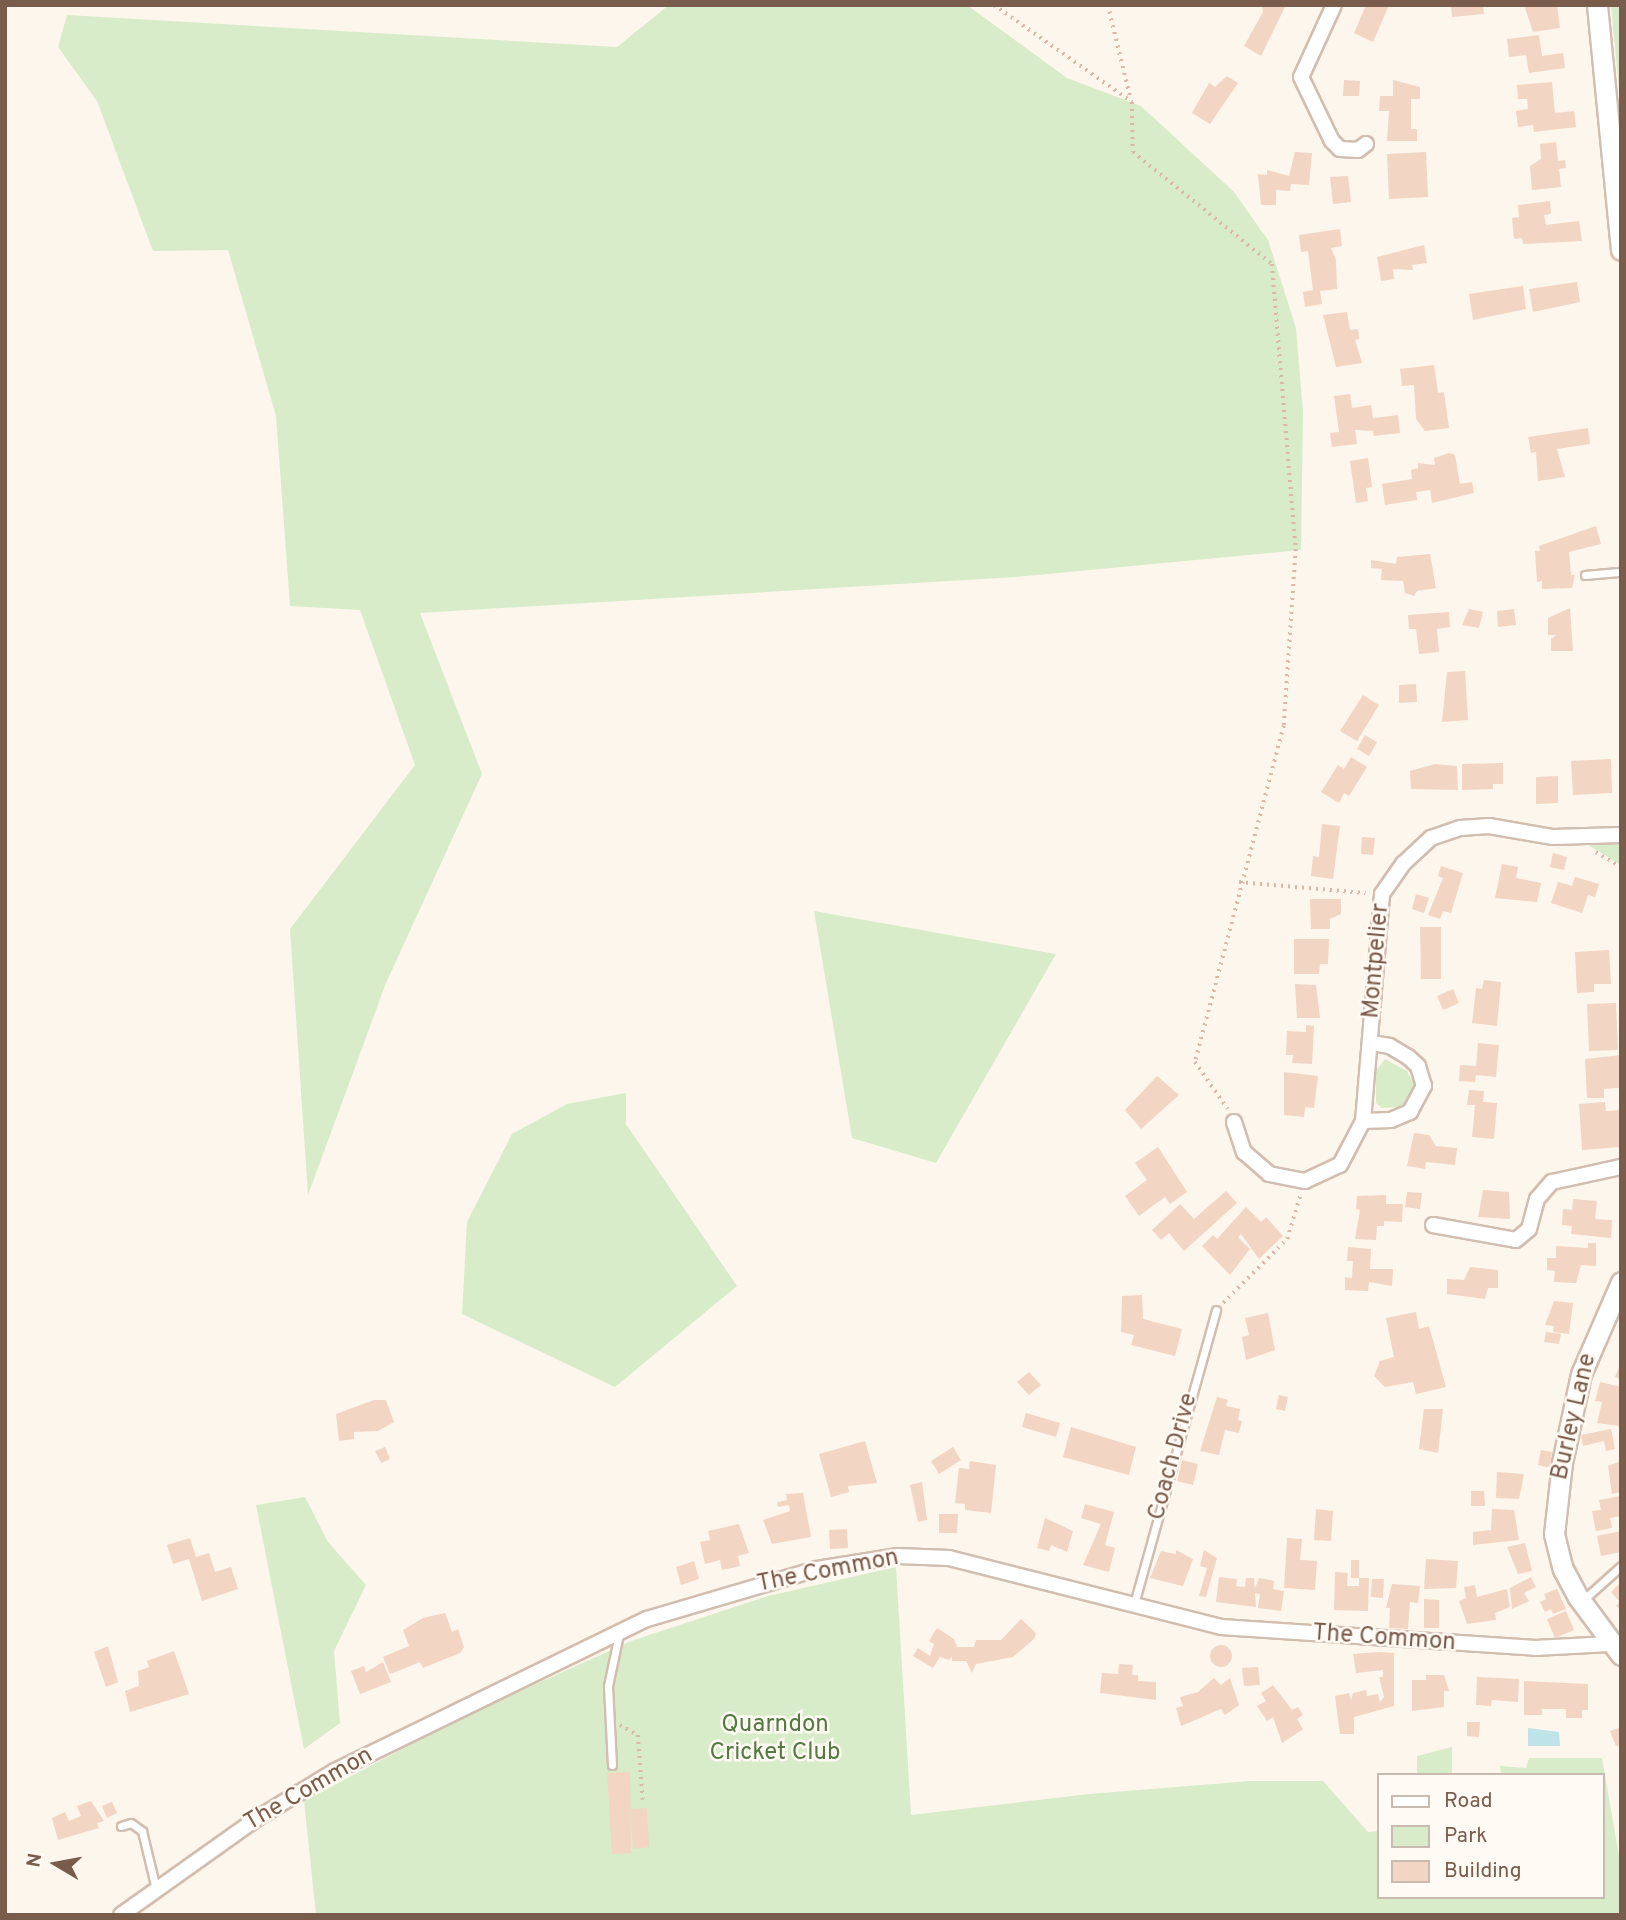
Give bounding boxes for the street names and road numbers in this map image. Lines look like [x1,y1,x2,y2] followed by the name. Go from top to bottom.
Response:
[1358,902,1396,1020] street label: Montpelier
[1546,1351,1604,1483] street label: Burley Lane
[1143,1390,1205,1524] street label: Coach Drive
[755,1544,901,1600] street label: The Common
[1311,1620,1457,1658] street label: The Common
[240,1742,378,1838] street label: The Common

